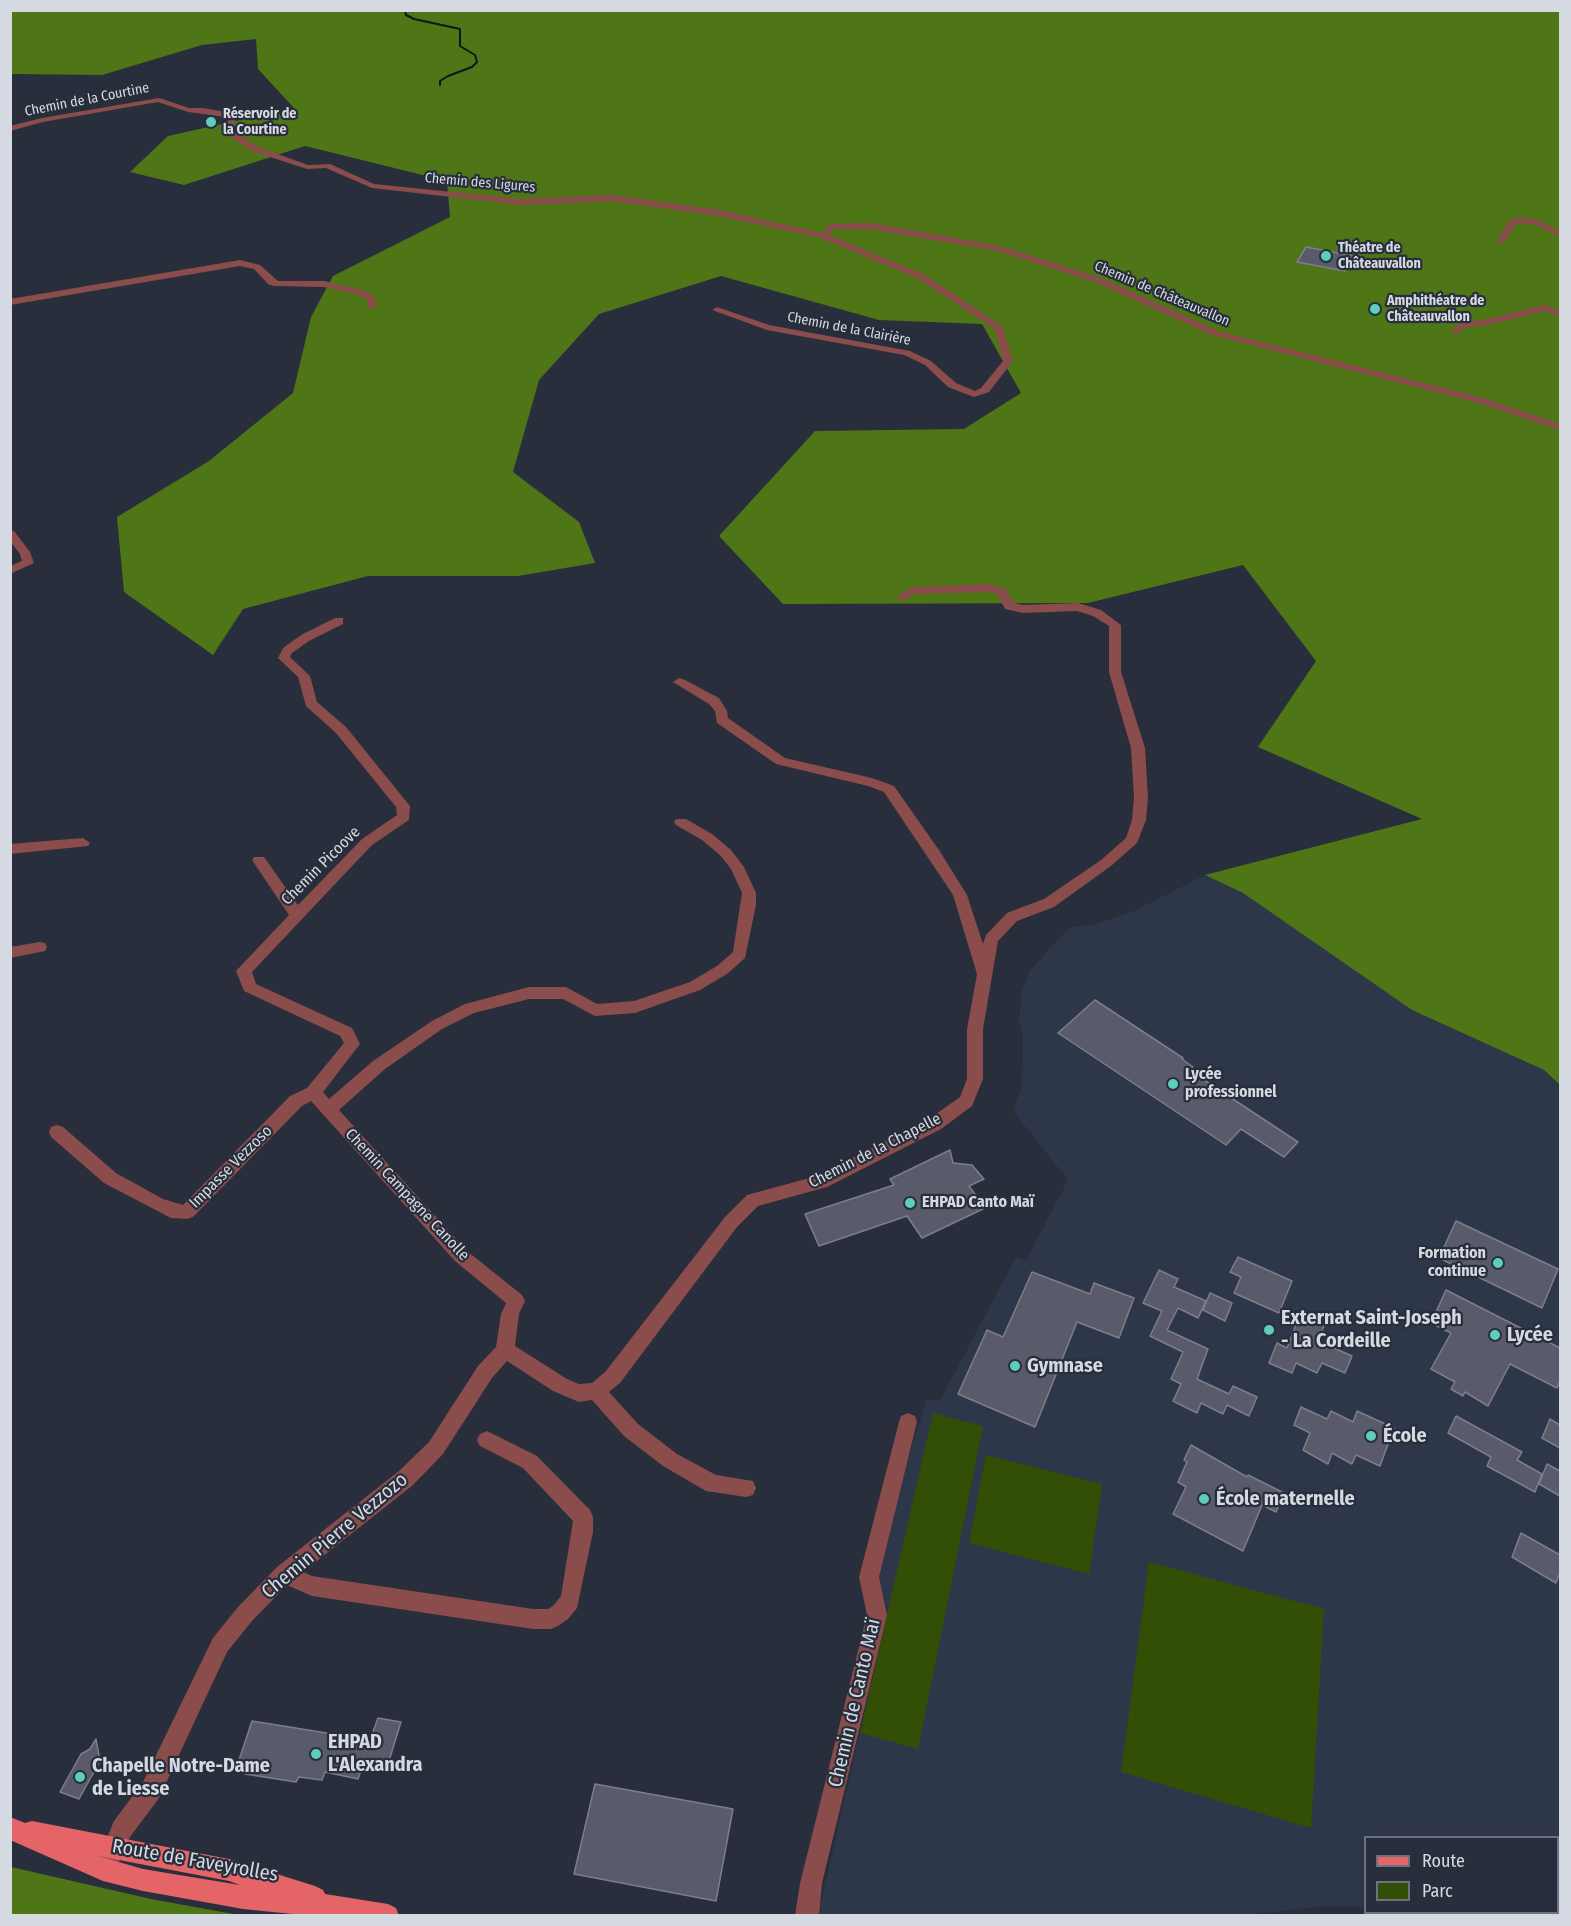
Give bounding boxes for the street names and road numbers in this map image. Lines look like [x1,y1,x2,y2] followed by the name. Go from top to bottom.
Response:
[23,80,151,120] street label: Chemin de la Courtine
[424,170,536,196] street label: Chemin des Ligures
[1092,258,1232,330] street label: Chemin de Châteauvallon
[786,309,912,349] street label: Chemin de la Clairière
[278,823,364,909] street label: Chemin Picoove
[806,1109,944,1193] street label: Chemin de la Chapelle
[186,1122,276,1212] street label: Impasse Vezzoso
[341,1125,473,1265] street label: Chemin Campagne Canolle
[257,1468,413,1604] street label: Chemin Pierre Vezzozo
[824,1616,886,1790] street label: Chemin de Canto Maï
[110,1835,280,1887] street label: Route de Faveyrolles

